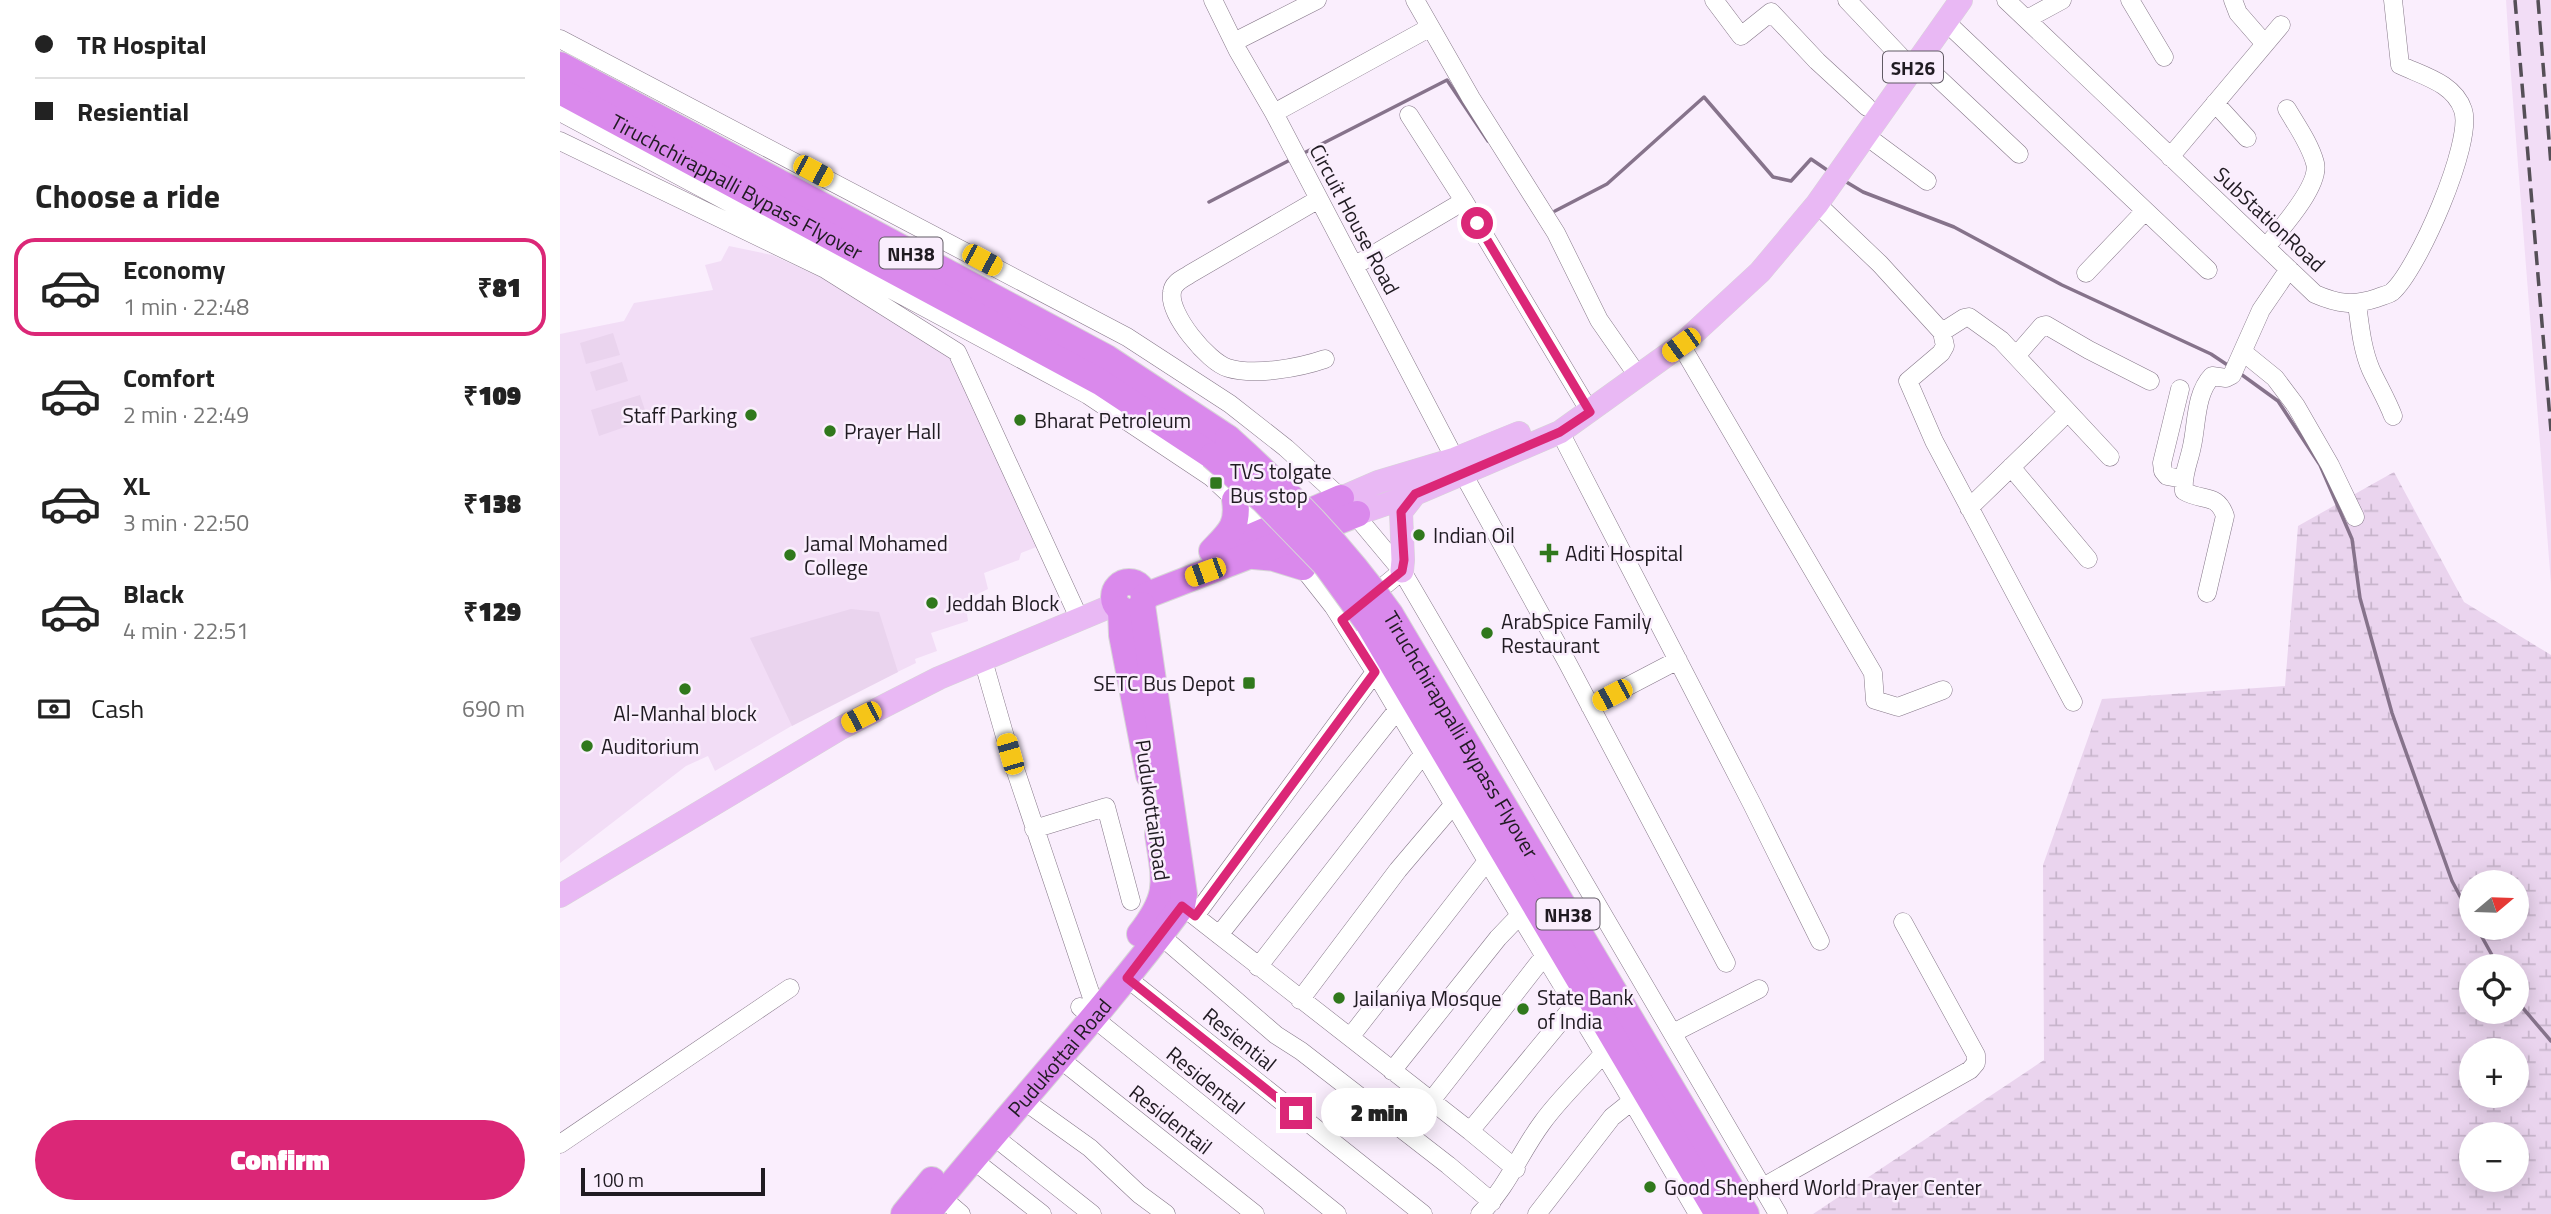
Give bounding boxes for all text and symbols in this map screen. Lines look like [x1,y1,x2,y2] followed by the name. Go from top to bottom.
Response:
[77,25,207,64] text: TR Hospital
[1883,52,1943,82] road number: SH26
[77,92,189,131] text: Resiential
[605,105,869,267] street label: Tiruchchirappalli Bypass Flyover
[1302,138,1408,300] street label: Circuit House Road
[790,152,837,190] car
[2207,159,2333,279] street label: SubStationRoad
[35,172,220,220] text: Choose a ride
[1461,207,1493,239] route start
[880,238,942,268] road number: NH38
[959,241,1006,279] car
[123,250,225,289] text: Economy
[39,256,102,319] icon: car
[478,268,521,307] text: ₹81
[123,289,249,324] text: 1 min · 22:48
[1658,324,1705,366] car
[123,358,215,397] text: Comfort
[39,364,102,427] icon: car
[463,376,521,415] text: ₹109
[123,397,249,432] text: 2 min · 22:49
[623,399,737,431] place label: Staff Parking
[1034,404,1191,436] place label: Bharat Petroleum
[743,407,759,423] marker: Staff Parking
[1012,412,1028,428] marker: Bharat Petroleum
[844,415,941,447] place label: Prayer Hall
[822,423,838,439] marker: Prayer Hall
[1230,455,1332,511] place label: TVS tolgate Bus stop
[123,466,150,505] text: XL
[39,472,102,535] icon: car
[1208,475,1224,491] marker: TVS tolgate Bus stop
[463,484,521,523] text: ₹138
[123,505,249,540] text: 3 min · 22:50
[1433,519,1515,551] place label: Indian Oil
[804,527,948,583] place label: Jamal Mohamed College
[1411,527,1427,543] marker: Indian Oil
[1565,537,1683,569] place label: Aditi Hospital
[1539,543,1559,563] marker: Aditi Hospital
[782,547,798,563] marker: Jamal Mohamed College
[1182,555,1229,589] car
[123,574,184,613] text: Black
[39,580,102,643] icon: car
[946,587,1059,619] place label: Jeddah Block
[463,592,521,631] text: ₹129
[924,595,940,611] marker: Jeddah Block
[1376,605,1547,864] street label: Tiruchchirappalli Bypass Flyover
[1501,605,1652,661] place label: ArabSpice Family Restaurant
[123,613,249,648] text: 4 min · 22:51
[1479,625,1495,641] marker: ArabSpice Family Restaurant
[1093,667,1236,699] place label: SETC Bus Depot
[1241,675,1257,691] marker: SETC Bus Depot
[1589,676,1636,714] car
[677,681,693,697] marker: Al-Manhal block
[91,689,144,728] text: Cash
[35,690,73,728] icon: cash
[462,691,525,726] text: 690 m
[613,697,757,729] place label: Al-Manhal block
[838,698,885,736] car
[601,730,699,762] place label: Auditorium
[995,731,1026,777] car
[1127,737,1179,883] street label: PudukottaiRoad
[579,738,595,754] marker: Auditorium
[2459,870,2529,940] north arrow
[2459,870,2529,1192] map controls
[1536,898,1600,930] road number: NH38
[2459,954,2529,1024] button: locate
[1537,981,1633,1037] place label: State Bank of India
[1353,982,1502,1014] place label: Jailaniya Mosque
[1331,990,1347,1006] marker: Jailaniya Mosque
[1000,991,1119,1124] street label: Pudukottai Road
[1196,999,1284,1079] street label: Resiential
[1515,1001,1531,1017] marker: State Bank of India
[1160,1038,1252,1122] street label: Residental
[2459,1038,2529,1108] button: +
[1123,1076,1219,1162] street label: Residentail
[1320,1088,1436,1138] callout: 2 min
[1350,1095,1408,1130] text: 2 min
[1280,1097,1312,1129] route end
[35,1120,525,1200] button: Confirm
[2459,1122,2529,1192] button: −
[581,1165,765,1197] scale bar
[592,1165,644,1194] text: 100 m
[1664,1171,1982,1203] place label: Good Shepherd World Prayer Center
[1642,1179,1658,1195] marker: Good Shepherd World Prayer Center

